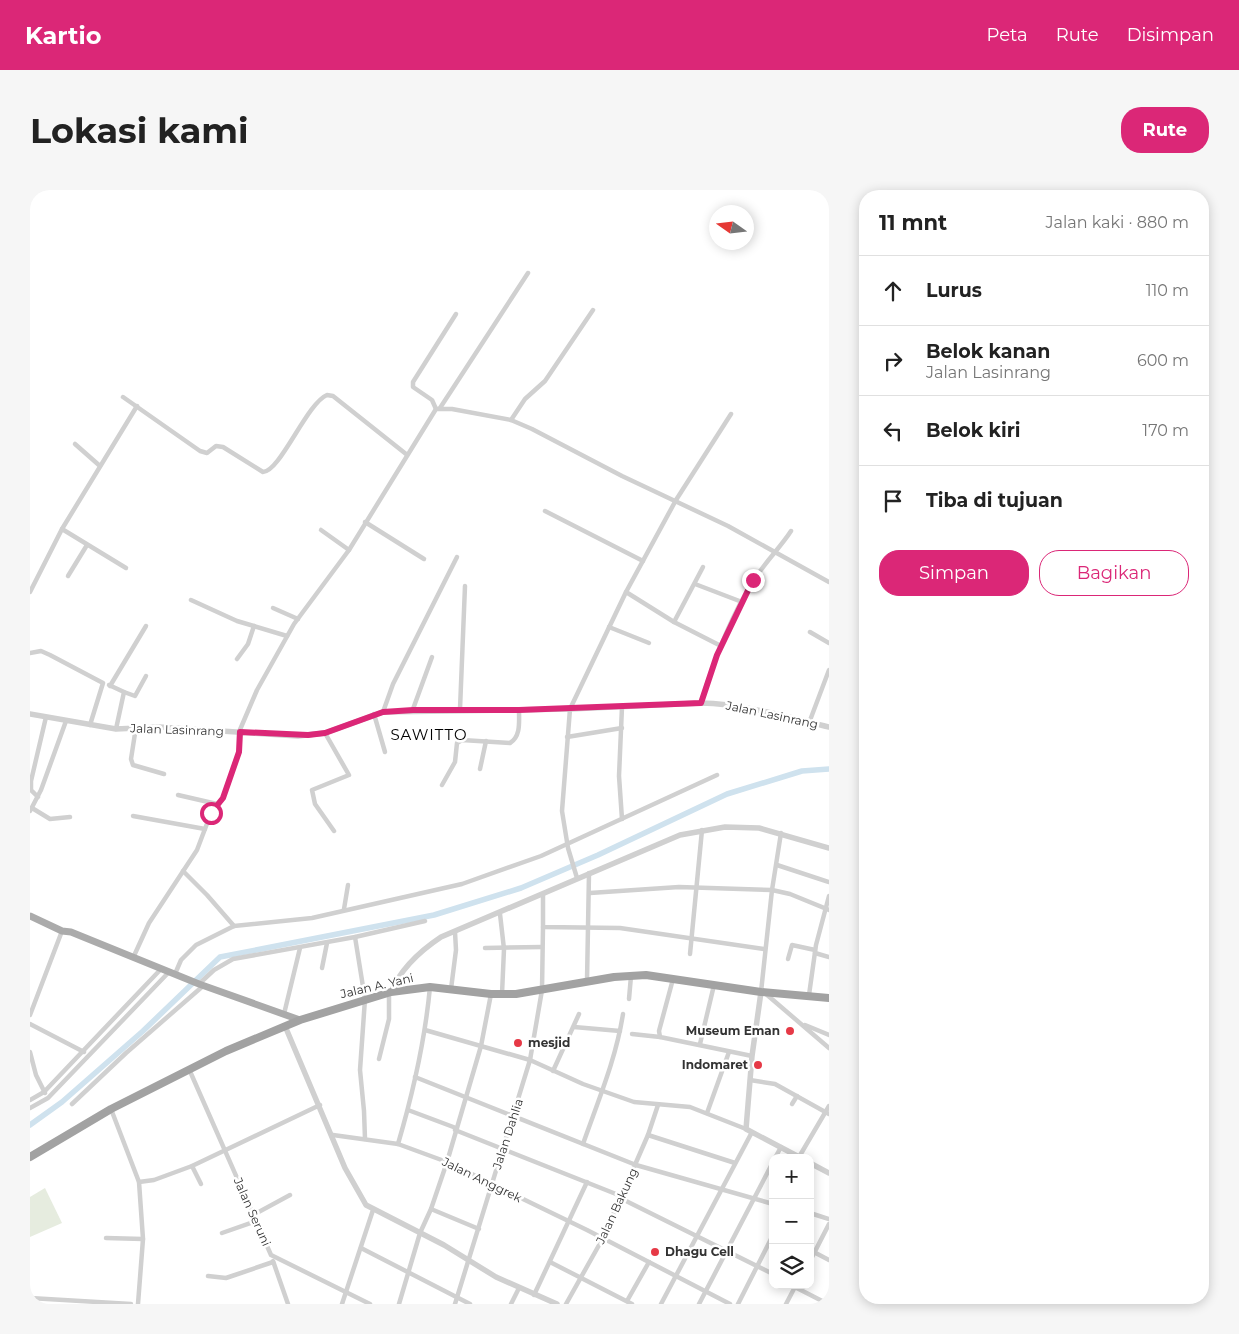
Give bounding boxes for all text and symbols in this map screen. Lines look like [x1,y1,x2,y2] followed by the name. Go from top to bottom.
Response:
[25,21,101,50] text: Kartio
[987,24,1028,46] text: Peta
[1056,24,1099,46] text: Rute
[1127,24,1214,46] text: Disimpan
[1121,107,1209,153] button: Rute
[30,109,249,152] text: Lokasi kami
[709,205,754,250] north arrow
[879,210,947,235] text: 11 mnt
[1045,213,1189,232] text: Jalan kaki · 880 m
[879,277,907,305] icon: ahead
[926,279,982,302] text: Lurus
[1146,281,1189,300] text: 110 m
[926,340,1050,363] text: Belok kanan
[879,347,907,375] icon: right
[1137,351,1189,370] text: 600 m
[926,363,1051,382] text: Jalan Lasinrang
[879,417,907,445] icon: left
[926,419,1021,442] text: Belok kiri
[1142,421,1189,440] text: 170 m
[879,487,907,515] icon: arrive
[926,489,1063,512] text: Tiba di tujuan
[879,550,1029,596] button: Simpan
[1039,550,1189,596] button: Bagikan
[742,569,765,592] route end
[724,697,820,732] street label: Jalan Lasinrang
[129,720,224,739] street label: Jalan Lasinrang
[390,725,468,744] district label: SAWITTO
[200,802,223,825] route start
[338,970,415,1001] street label: Jalan A. Yani
[686,1023,780,1038] place label: Museum Eman
[784,1025,796,1037] marker: Museum Eman
[528,1035,570,1050] place label: mesjid
[512,1037,524,1049] marker: mesjid
[682,1057,749,1072] place label: Indomaret
[752,1059,764,1071] marker: Indomaret
[489,1097,526,1172] street label: Jalan Dahlia
[439,1153,525,1206] street label: Jalan Anggrek
[769,1154,814,1289] map controls
[769,1154,814,1199] button: +
[592,1165,641,1247] street label: Jalan Bakung
[230,1174,274,1248] street label: Jalan Seruni
[769,1199,814,1244] button: −
[665,1244,734,1259] place label: Dhagu Cell
[769,1244,814,1289] button: layers
[649,1246,661,1258] marker: Dhagu Cell

